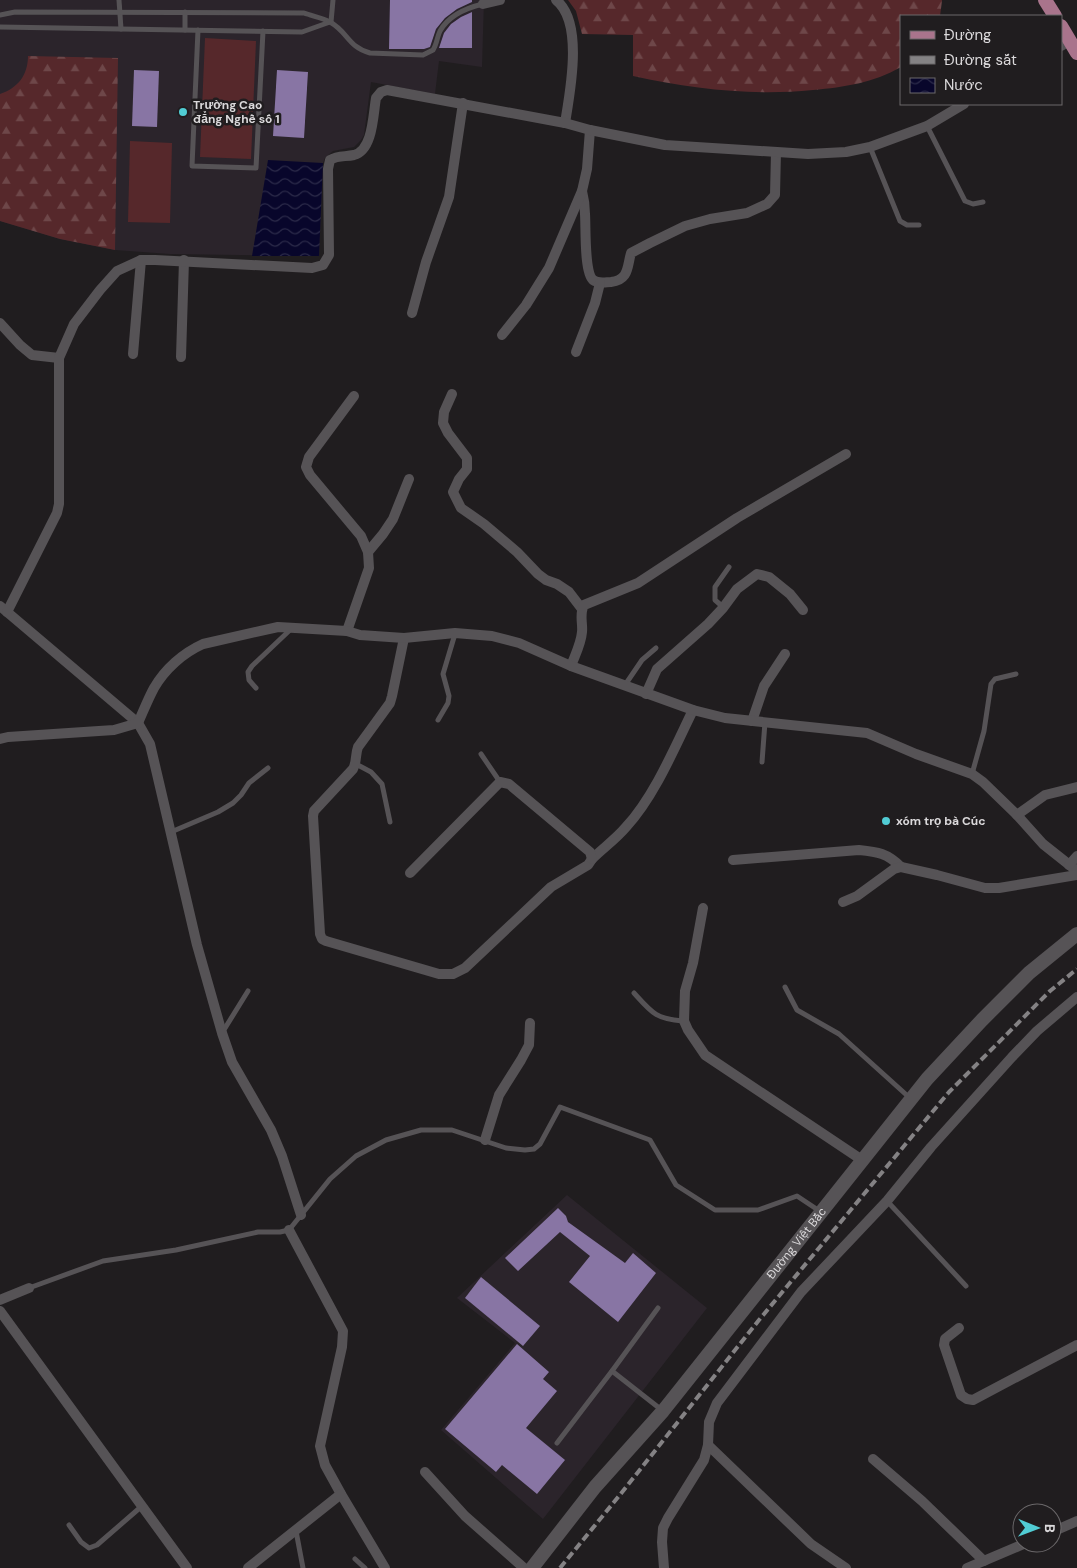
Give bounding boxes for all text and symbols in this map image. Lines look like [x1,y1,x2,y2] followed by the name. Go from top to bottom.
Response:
[900,15,1062,105] legend
[944,25,992,45] text: Đường
[944,50,1017,70] text: Đường sắt
[944,75,983,95] text: Nước
[193,97,280,127] place label: Trường Cao đẳng Nghề số 1
[177,106,189,118] marker: Trường Cao đẳng Nghề số 1
[896,813,985,829] place label: xóm trọ bà Cúc
[880,815,892,827] marker: xóm trọ bà Cúc
[763,1204,830,1282] street label: Đường Việt Bắc
[1012,1503,1062,1553] north arrow
[1041,1524,1059,1533] text: B

